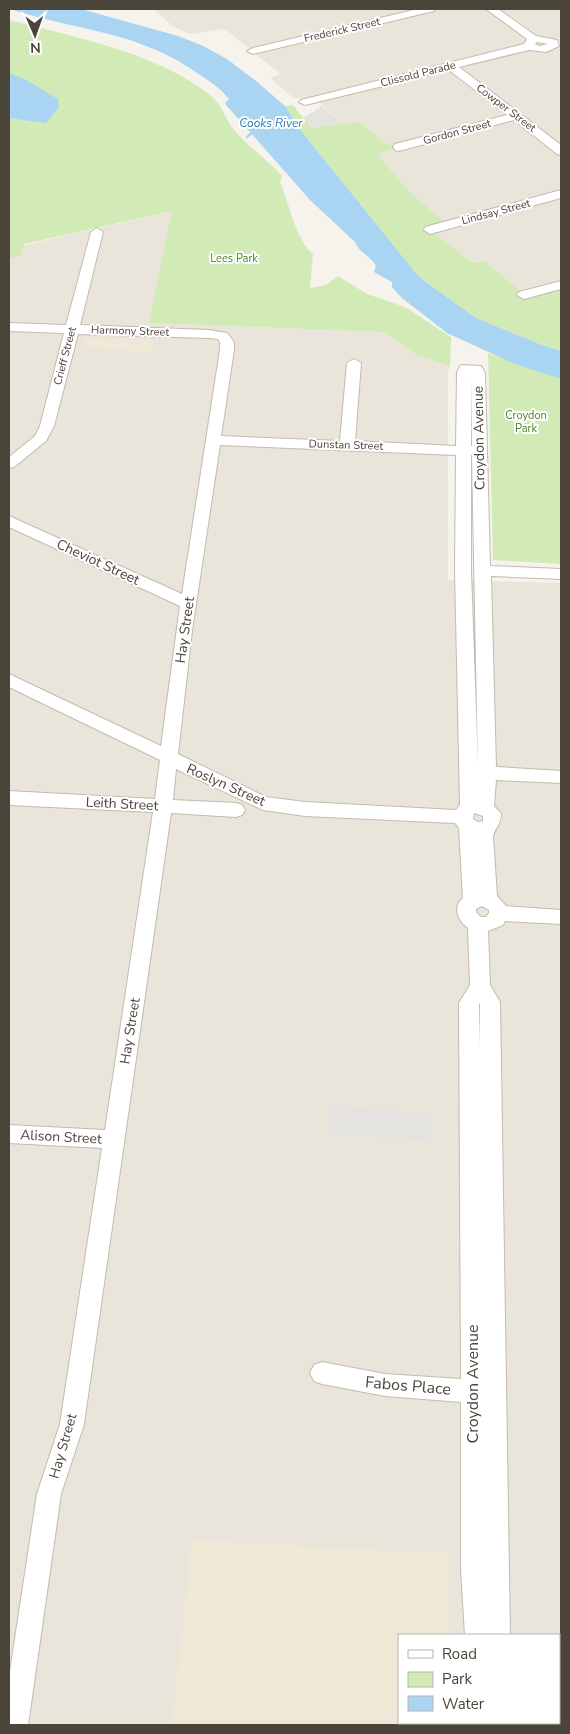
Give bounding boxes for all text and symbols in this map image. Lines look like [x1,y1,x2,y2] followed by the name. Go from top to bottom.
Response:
[10,10,60,60] north arrow
[302,14,382,46] street label: Frederick Street
[30,38,41,57] text: N
[379,57,457,91] street label: Clissold Parade
[473,81,539,136] street label: Cowper Street
[239,115,303,131] water label: Cooks River
[421,116,493,148] street label: Gordon Street
[460,196,532,228] street label: Lindsay Street
[210,251,258,266] park label: Lees Park
[91,322,170,340] street label: Harmony Street
[50,325,80,387] street label: Crieff Street
[469,386,489,490] street label: Croydon Avenue
[505,408,547,436] park label: Croydon Park
[308,436,384,454] street label: Dunstan Street
[53,534,143,590] street label: Cheviot Street
[171,595,199,664] street label: Hay Street
[183,759,269,811] street label: Roslyn Street
[85,793,159,815] street label: Leith Street
[115,996,145,1066] street label: Hay Street
[20,1125,102,1149] street label: Alison Street
[462,1324,484,1444] street label: Croydon Avenue
[364,1371,452,1401] street label: Fabos Place
[45,1411,81,1481] street label: Hay Street
[398,1634,560,1724] legend
[442,1644,477,1664] text: Road
[442,1669,472,1689] text: Park
[442,1694,485,1714] text: Water

